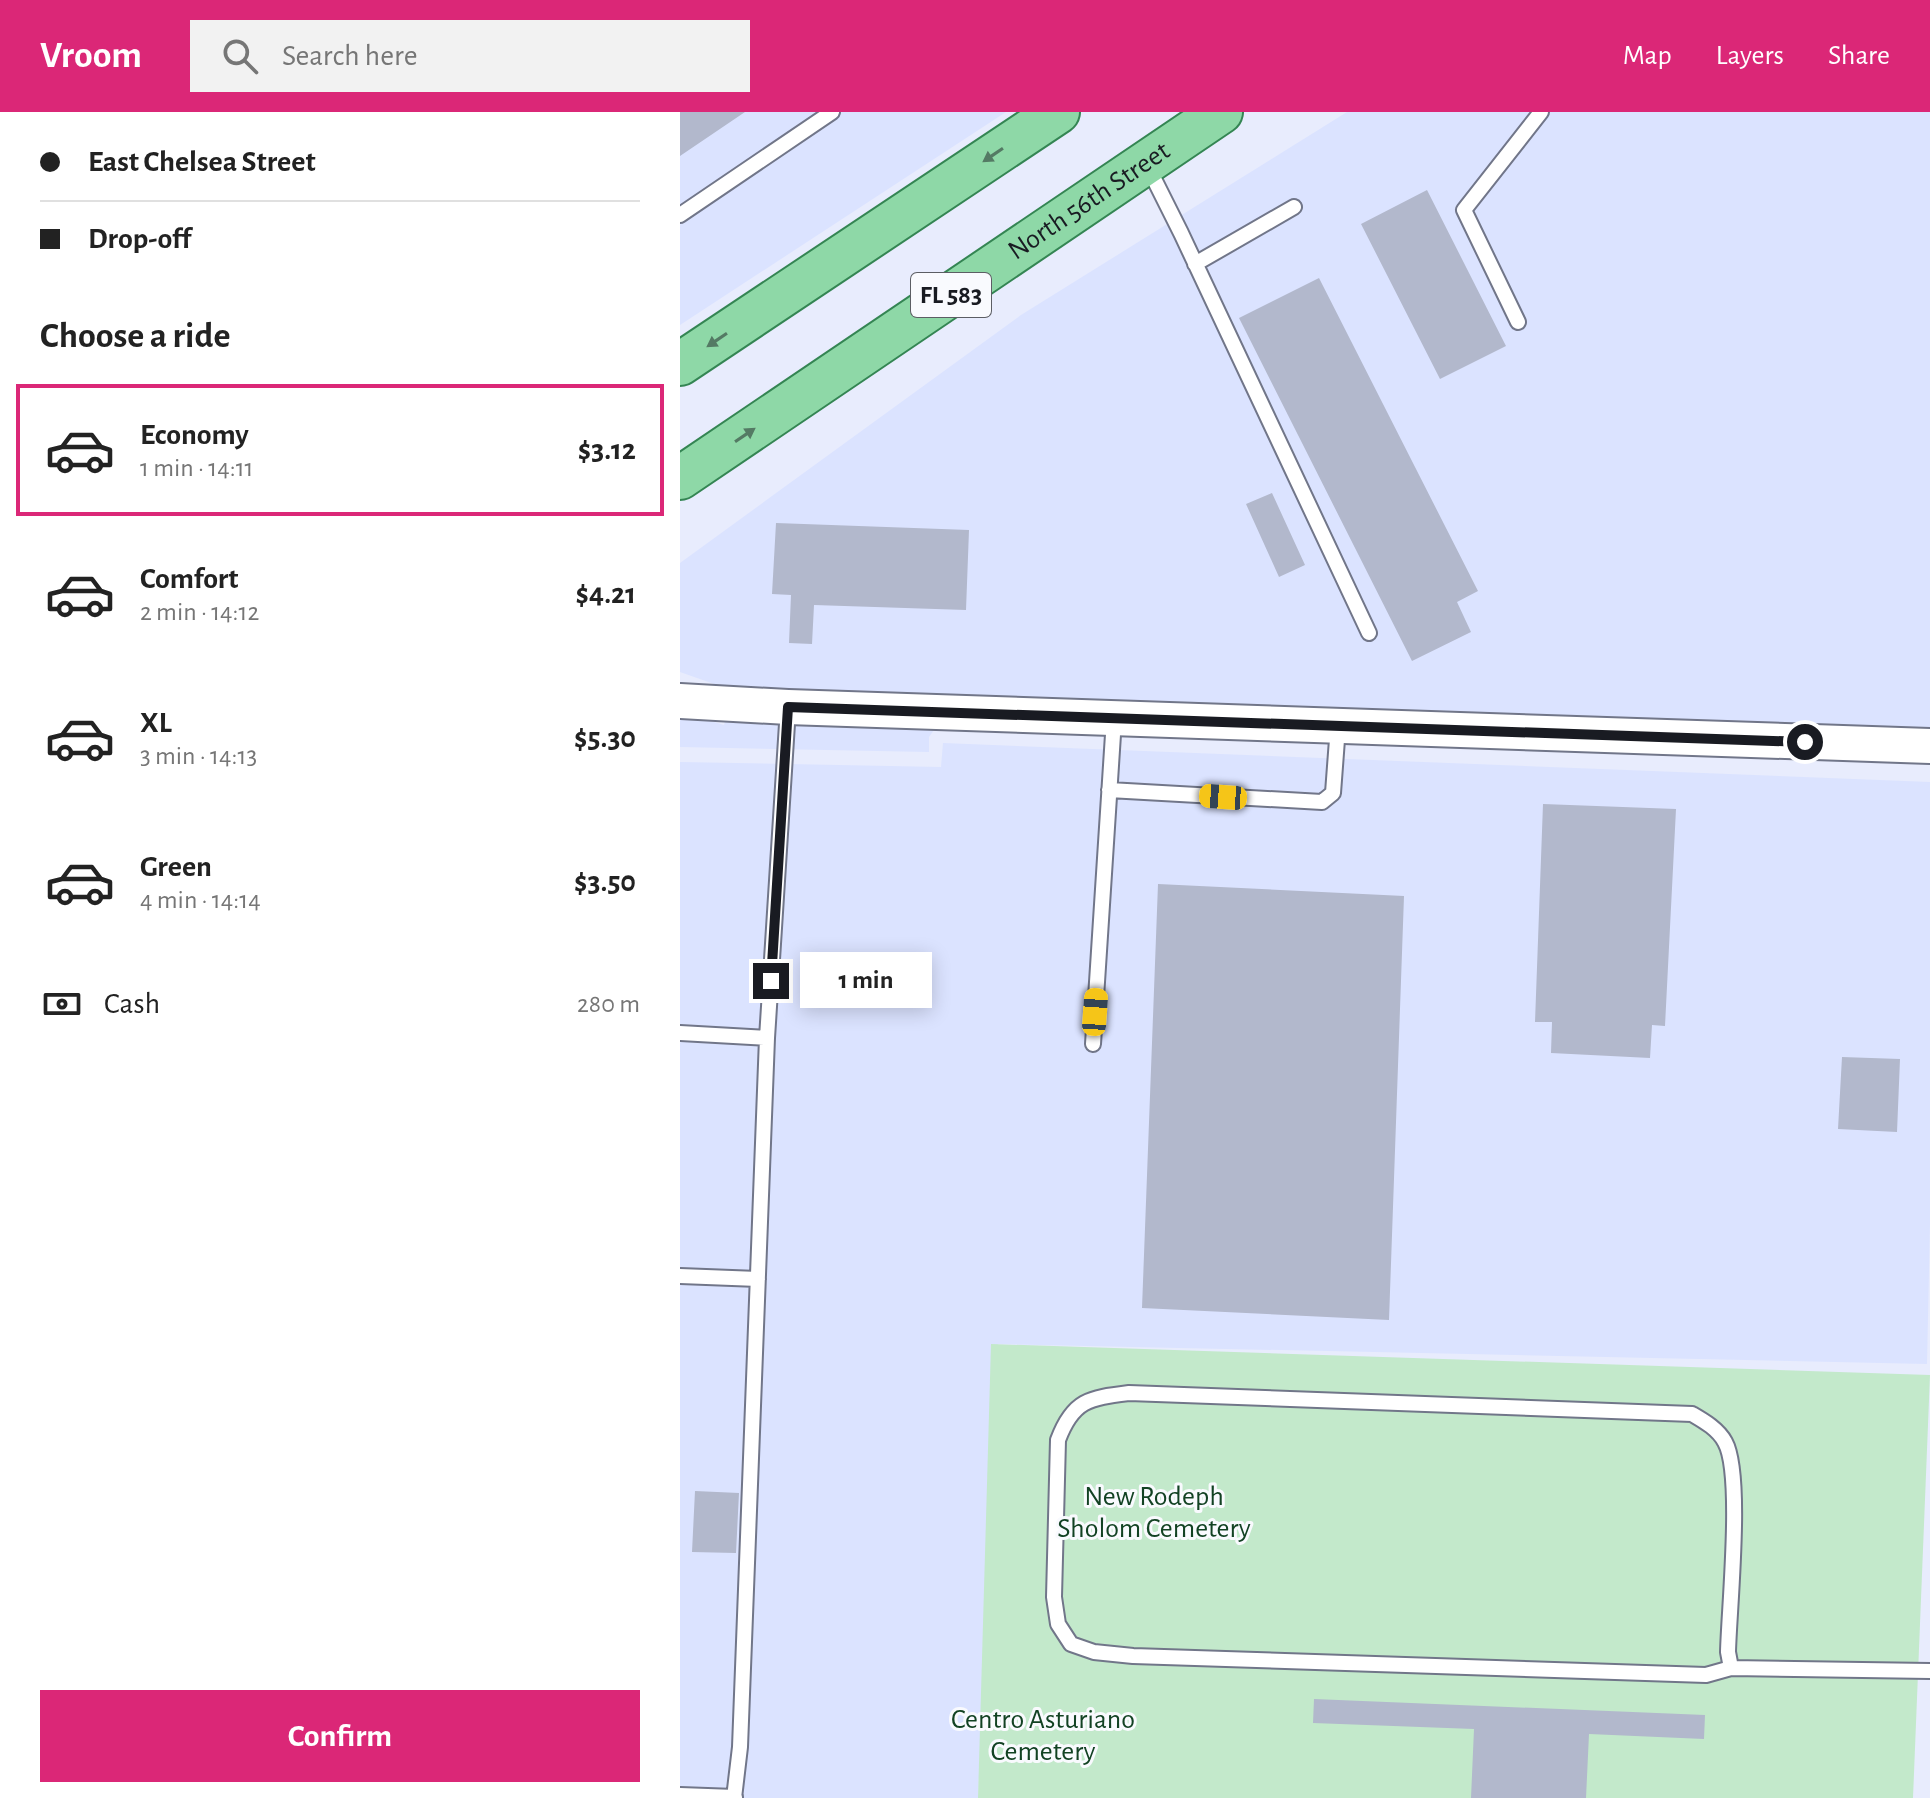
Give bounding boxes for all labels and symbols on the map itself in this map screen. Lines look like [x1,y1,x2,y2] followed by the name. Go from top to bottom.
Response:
[1003,137,1175,266] street label: North 56th Street
[982,148,1003,163] one-way arrow
[911,273,991,317] road number: FL 583
[706,332,728,346] one-way arrow
[734,427,755,442] one-way arrow
[1787,724,1823,760] route start
[1198,783,1248,811] car
[799,953,931,1009] callout: 1 min
[753,963,789,999] route end
[1081,987,1109,1037] car
[1057,1483,1251,1543] park label: New Rodeph Sholom Cemetery
[951,1706,1135,1766] park label: Centro Asturiano Cemetery

